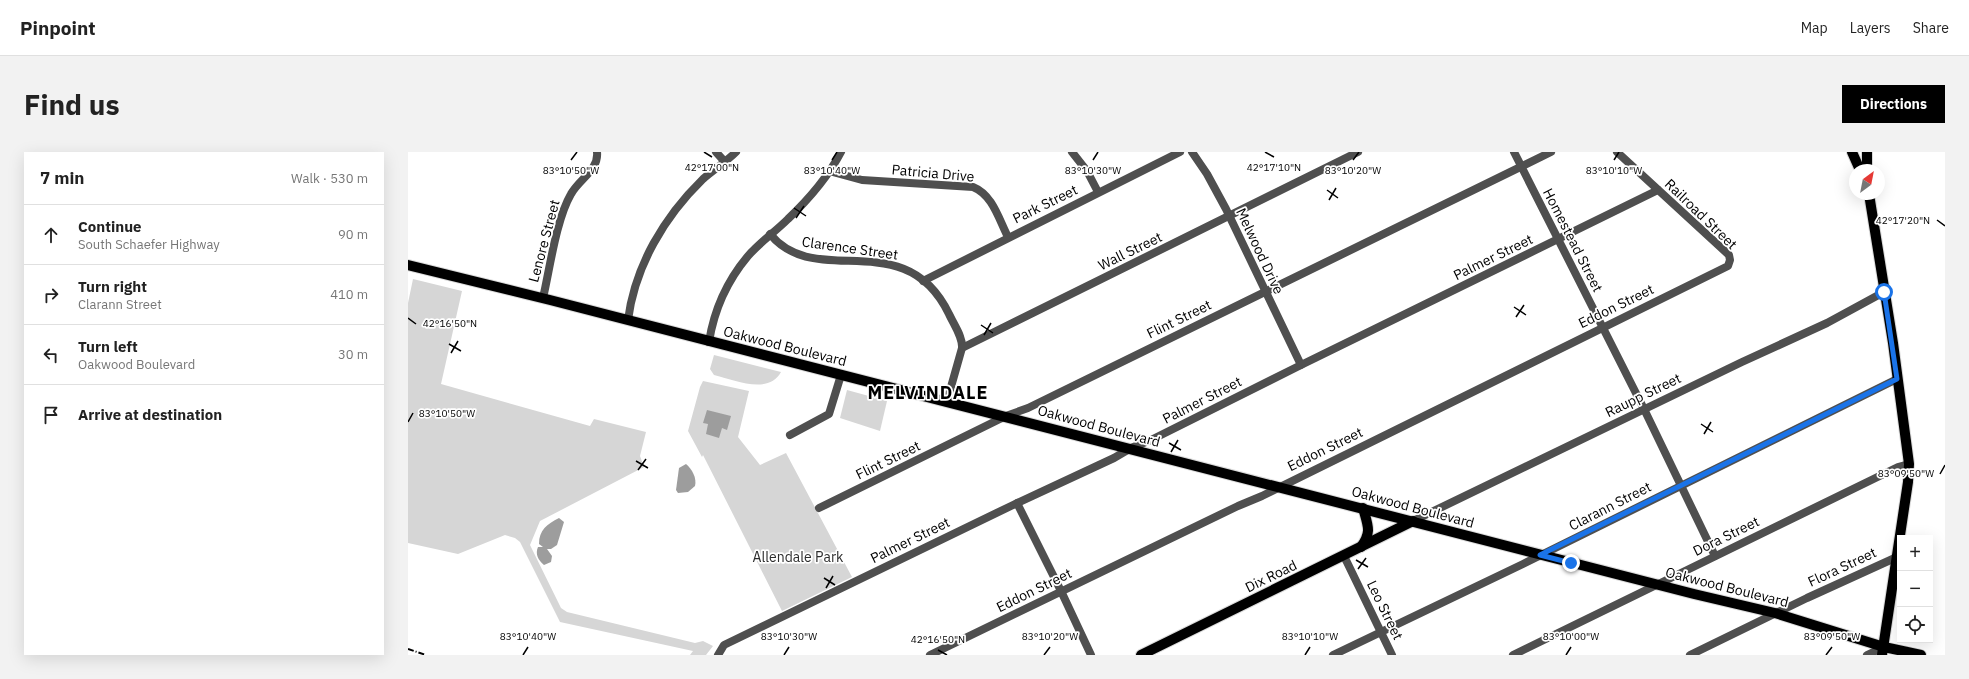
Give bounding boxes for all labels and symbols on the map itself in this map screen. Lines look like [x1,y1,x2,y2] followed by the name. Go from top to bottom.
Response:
[891,160,976,186] street label: Patricia Drive
[685,161,739,174] text: 42°17'00"N
[1247,161,1301,174] text: 42°17'10"N
[543,164,599,177] text: 83°10'50"W
[804,164,860,177] text: 83°10'40"W
[1065,164,1121,177] text: 83°10'30"W
[1325,164,1381,177] text: 83°10'20"W
[1586,164,1642,177] text: 83°10'10"W
[1849,164,1885,200] north arrow
[1661,175,1741,253] street label: Railroad Street
[1010,181,1080,227] street label: Park Street
[1539,185,1607,295] street label: Homestead Street
[524,198,564,284] street label: Lenore Street
[1232,205,1288,297] street label: Melwood Drive
[1876,214,1930,227] text: 42°17'20"N
[1095,228,1165,274] street label: Wall Street
[1450,230,1536,284] street label: Palmer Street
[801,232,899,264] street label: Clarence Street
[1575,280,1657,332] street label: Eddon Street
[1875,283,1893,301] route start
[1144,296,1214,342] street label: Flint Street
[423,317,477,330] text: 42°16'50"N
[722,322,848,370] street label: Oakwood Boulevard
[1602,369,1684,421] street label: Raupp Street
[1159,372,1245,428] street label: Palmer Street
[867,381,989,404] district label: MELVINDALE
[1036,401,1162,451] street label: Oakwood Boulevard
[419,407,475,420] text: 83°10'50"W
[1284,423,1366,475] street label: Eddon Street
[853,437,923,483] street label: Flint Street
[1878,467,1934,480] text: 83°09'50"W
[1566,477,1654,534] street label: Clarann Street
[1350,482,1476,532] street label: Oakwood Boulevard
[1690,512,1762,560] street label: Dora Street
[867,513,953,567] street label: Palmer Street
[1805,543,1879,591] street label: Flora Street
[753,548,844,566] park label: Allendale Park
[1562,554,1580,572] route end
[1242,556,1300,596] street label: Dix Road
[1664,563,1790,611] street label: Oakwood Boulevard
[993,564,1075,616] street label: Eddon Street
[1363,577,1407,643] street label: Leo Street
[500,630,556,643] text: 83°10'40"W
[761,630,817,643] text: 83°10'30"W
[1022,630,1078,643] text: 83°10'20"W
[1282,630,1338,643] text: 83°10'10"W
[1543,630,1599,643] text: 83°10'00"W
[1804,630,1860,643] text: 83°09'50"W
[911,633,965,646] text: 42°16'50"N

